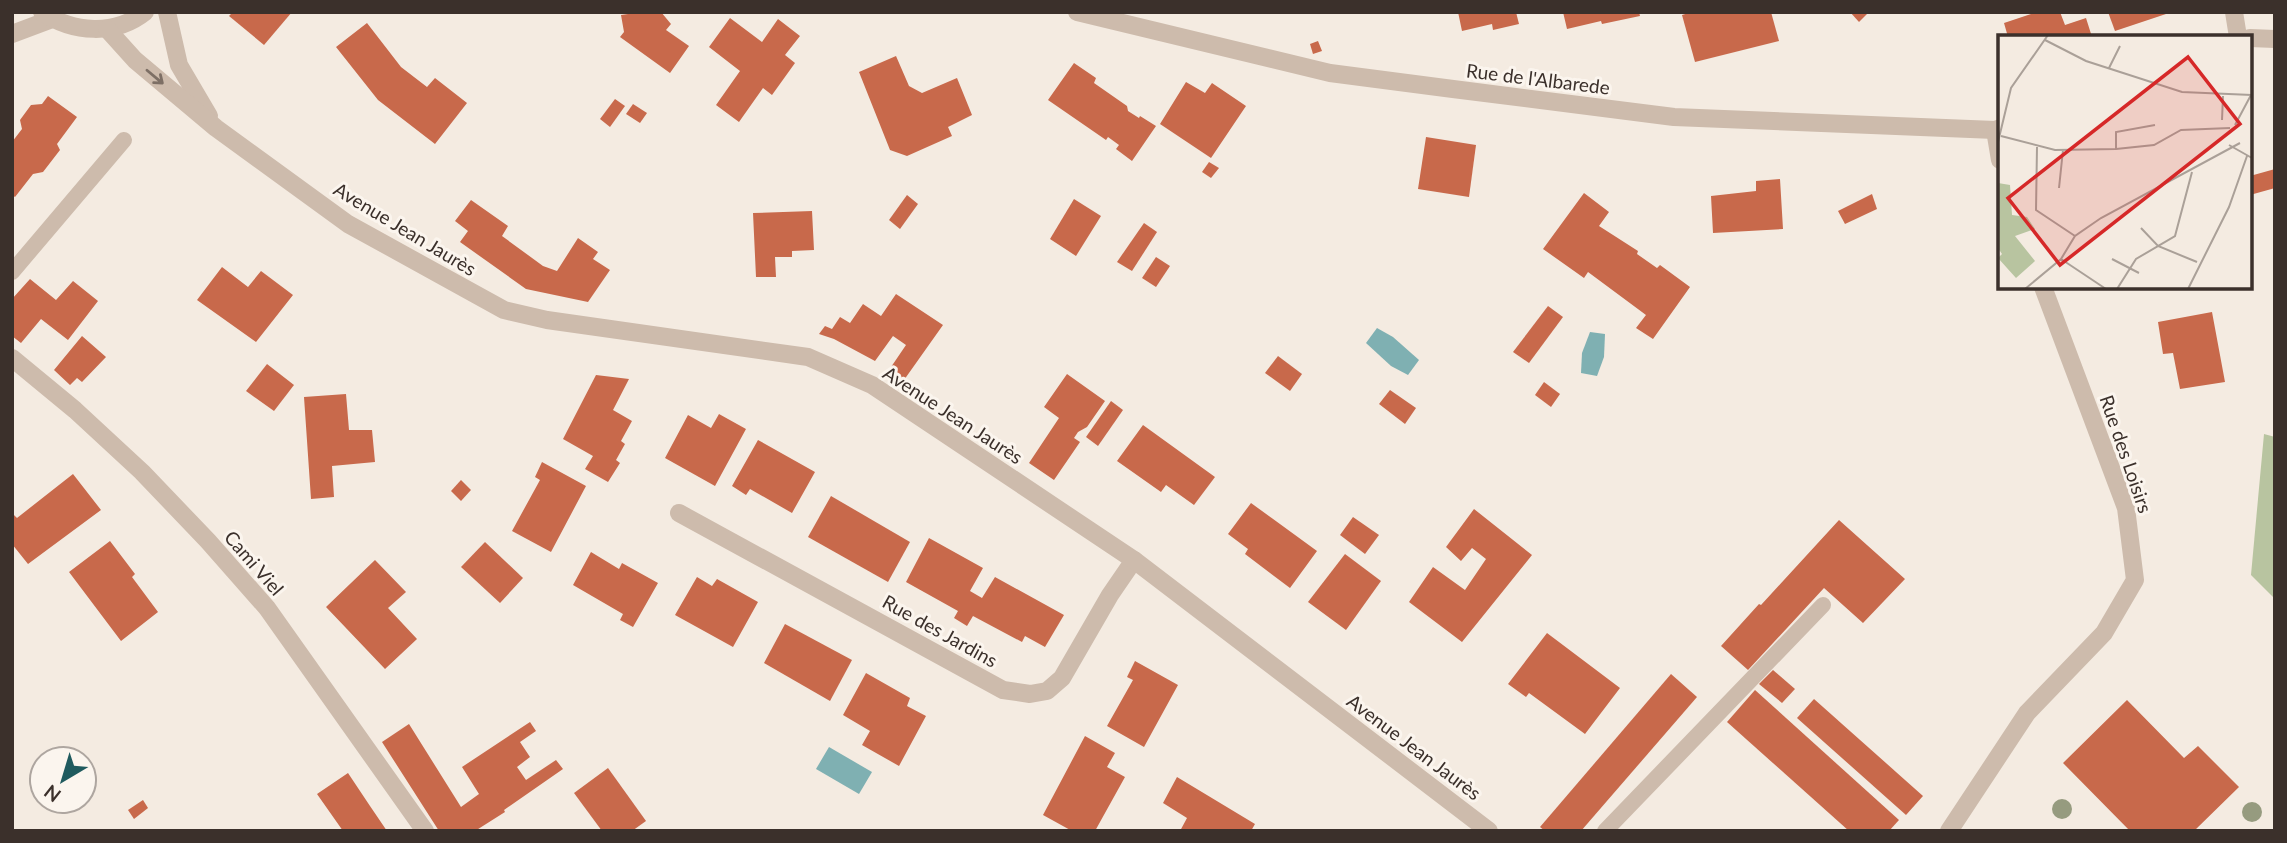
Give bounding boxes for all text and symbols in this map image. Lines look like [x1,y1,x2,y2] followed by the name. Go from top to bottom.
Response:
[1998,35,2252,289] inset map
[1465,58,1611,99] street label: Rue de l'Albarede
[146,69,164,85] one-way arrow
[330,177,481,280] street label: Avenue Jean Jaurès
[879,361,1027,468] street label: Avenue Jean Jaurès
[2096,392,2157,516] street label: Rue des Loisirs
[220,526,289,600] street label: Cami Viel
[879,590,1002,672] street label: Rue des Jardins
[1343,689,1486,804] street label: Avenue Jean Jaurès
[28,745,98,815] north arrow
[39,780,65,807] text: N

